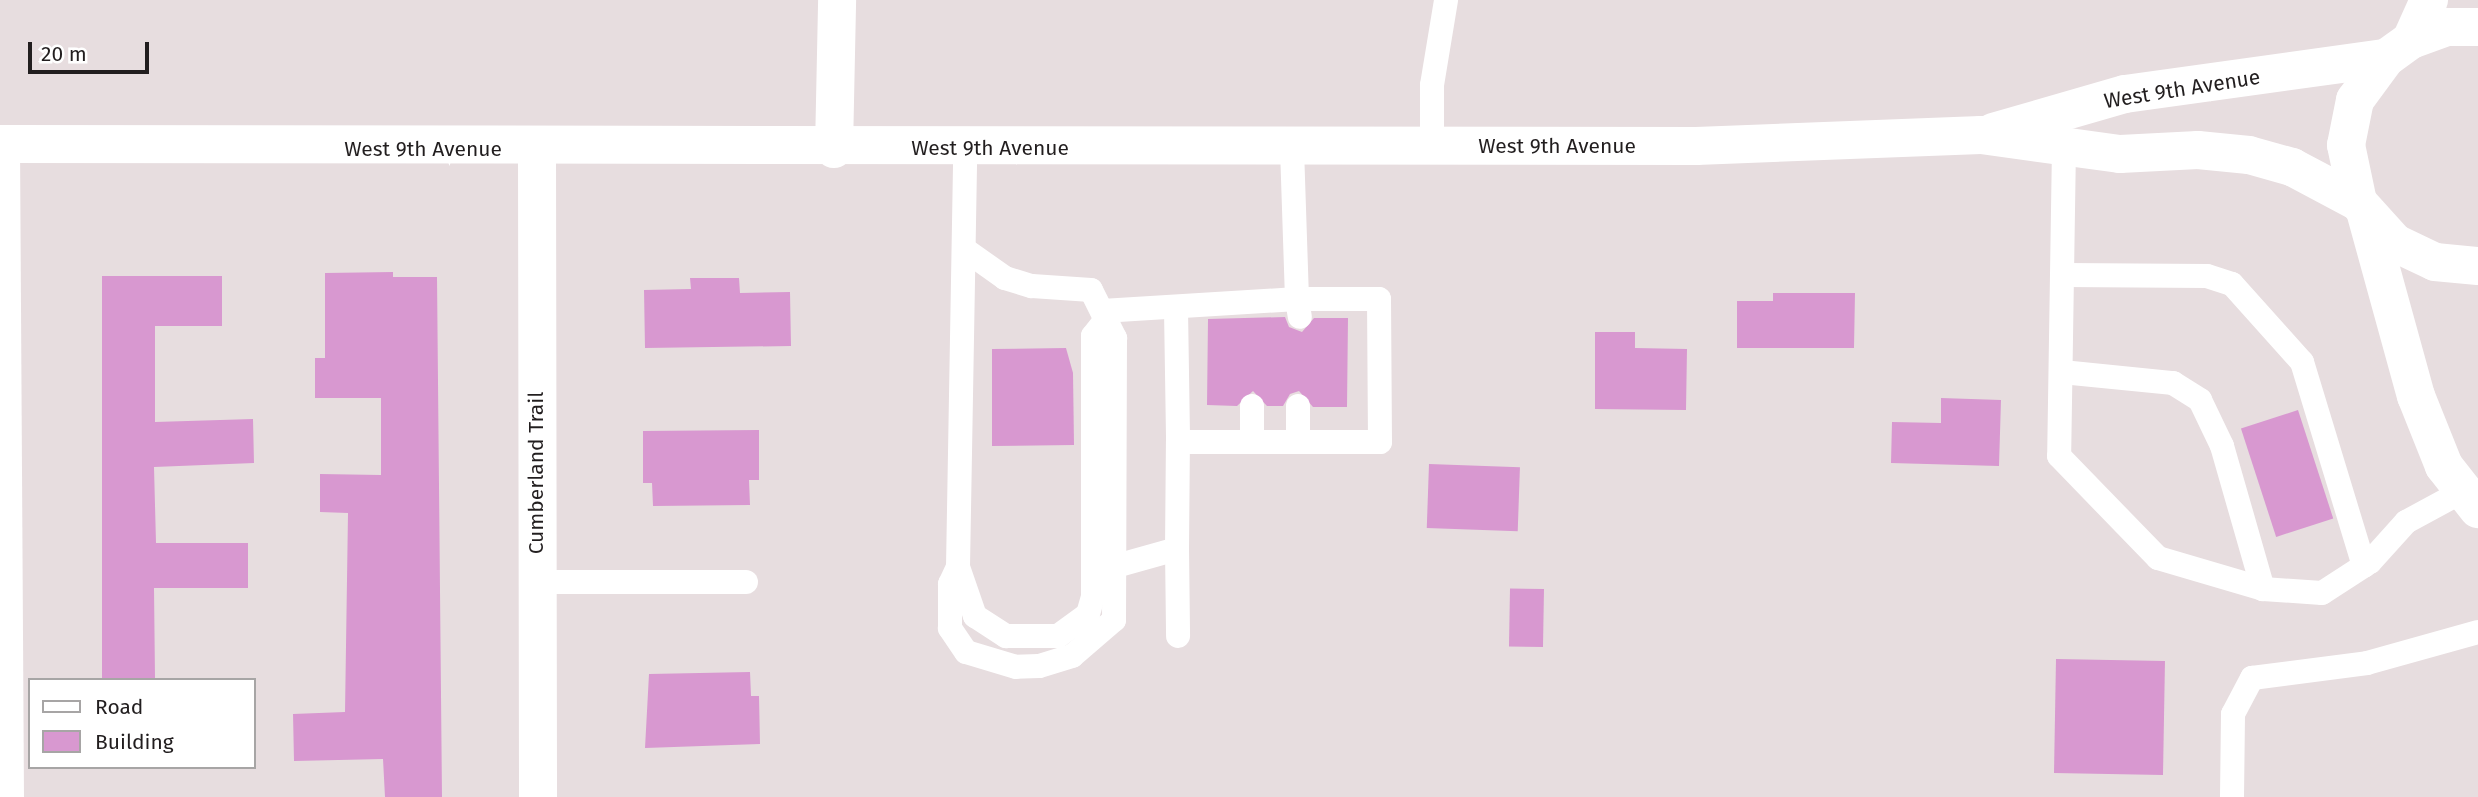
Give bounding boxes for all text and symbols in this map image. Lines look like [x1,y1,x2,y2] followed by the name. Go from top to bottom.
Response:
[32,28,152,72] scale bar
[41,41,87,67] text: 20 m
[2102,64,2262,114] street label: West 9th Avenue
[1478,133,1636,159] street label: West 9th Avenue
[911,135,1069,161] street label: West 9th Avenue
[344,136,502,162] street label: West 9th Avenue
[523,392,549,554] street label: Cumberland Trail
[28,678,256,769] legend
[95,694,143,720] text: Road
[95,729,174,755] text: Building

